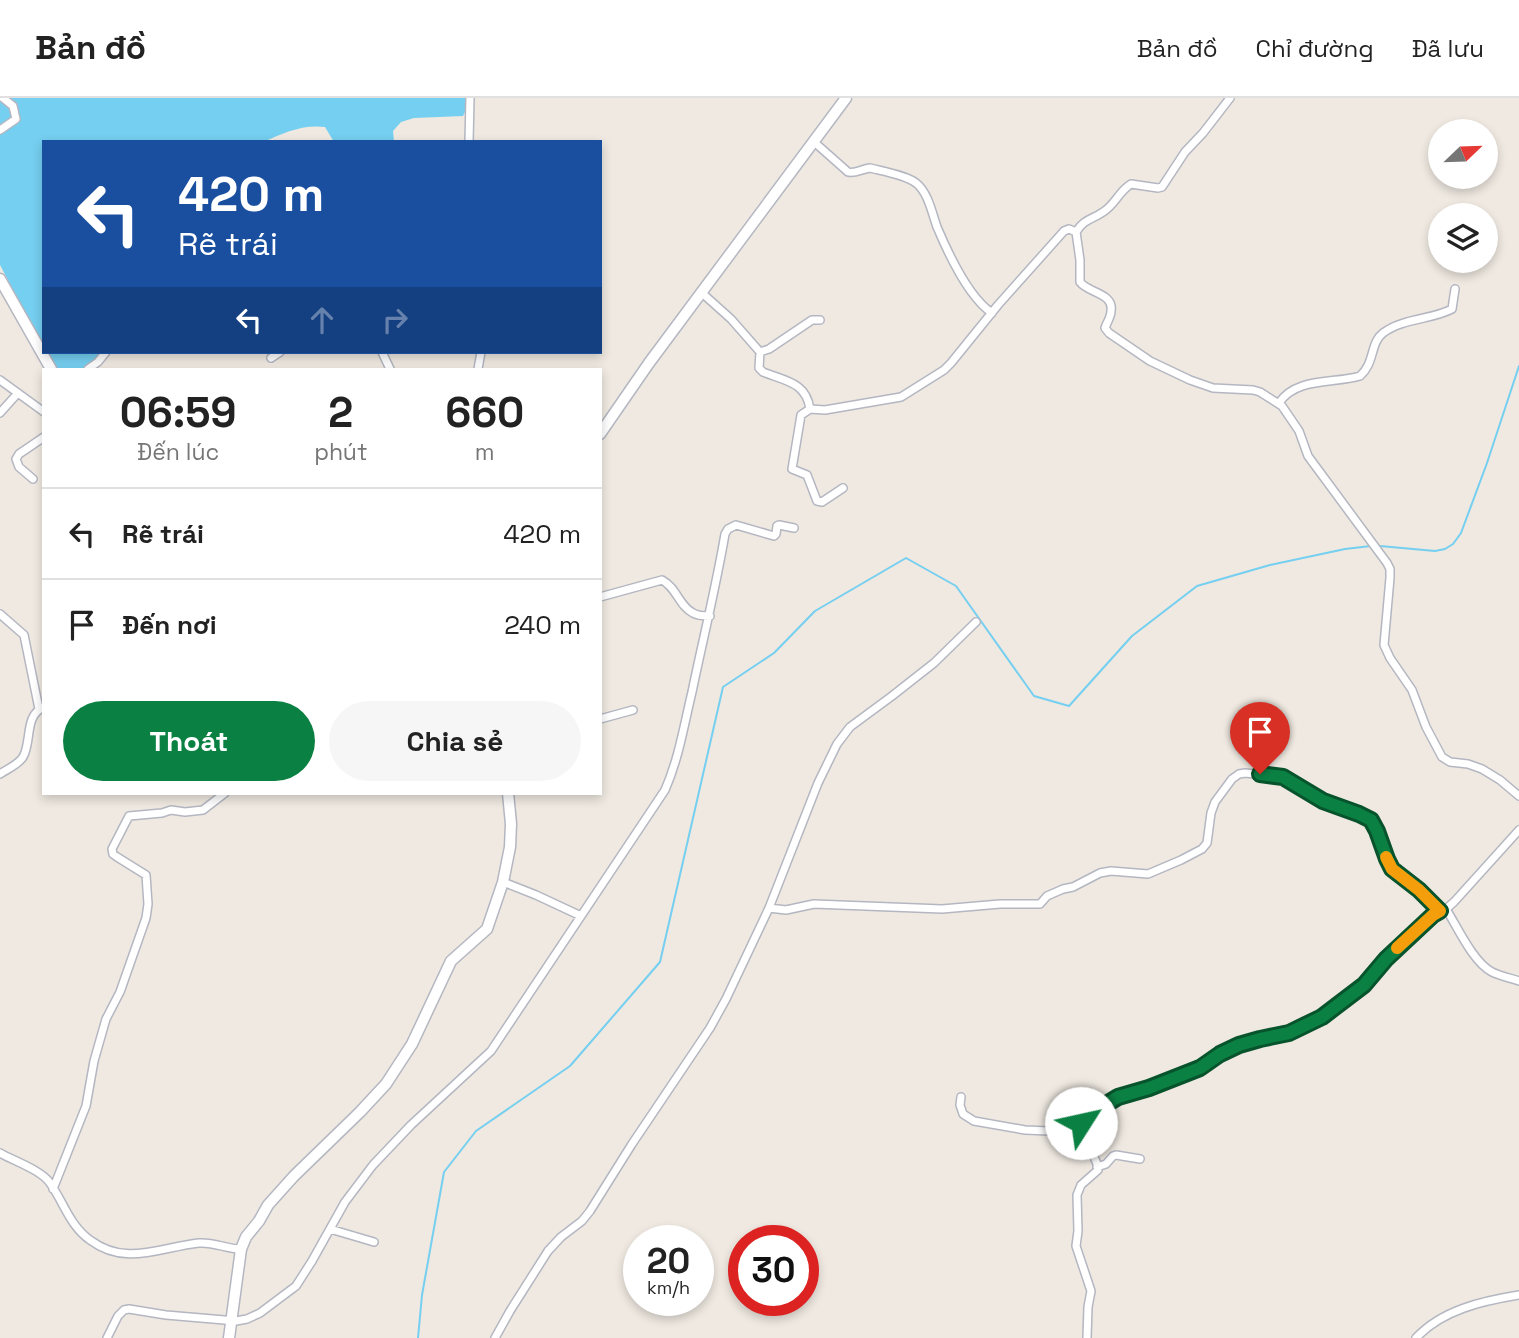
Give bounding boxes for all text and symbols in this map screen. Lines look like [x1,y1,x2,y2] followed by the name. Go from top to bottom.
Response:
[35,27,146,69] text: Bản đồ
[1137,33,1218,64] text: Bản đồ
[1256,33,1374,64] text: Chỉ đường
[1412,33,1484,64] text: Đã lưu
[1428,119,1498,189] north arrow
[1428,119,1498,273] map controls
[178,163,324,225] text: 420 m
[63,168,154,259] icon: left
[1428,203,1498,273] button: layers
[178,224,278,264] text: Rẽ trái
[230,301,268,339] icon: left
[303,301,341,339] icon: ahead
[376,301,414,339] icon: right
[120,386,237,439] text: 06:59
[328,386,353,439] text: 2
[445,386,524,439] text: 660
[137,437,219,467] text: Đến lúc
[314,437,368,467] text: phút
[475,437,495,467] text: m
[63,515,101,553] icon: left
[122,517,204,551] text: Rẽ trái
[503,517,581,551] text: 420 m
[63,606,101,644] icon: arrive
[122,608,217,642] text: Đến nơi
[504,608,581,642] text: 240 m
[63,701,315,781] button: Thoát
[329,701,581,781] button: Chia sẻ
[1230,702,1290,774] pin
[1241,713,1279,751] icon: arrive
[1044,1086,1118,1160] position arrow
[728,1225,819,1316] speed limit sign: 30
[647,1239,690,1283] text: 20
[647,1276,690,1299] text: km/h

